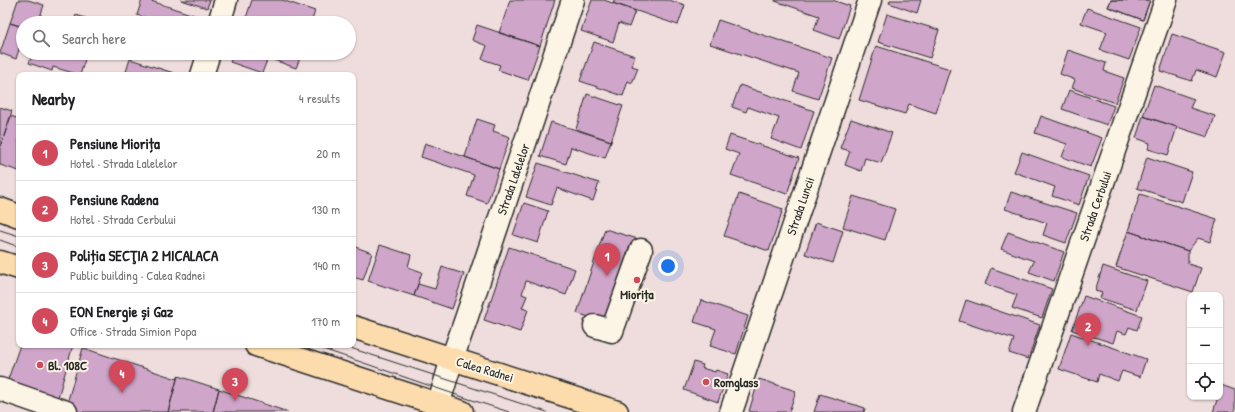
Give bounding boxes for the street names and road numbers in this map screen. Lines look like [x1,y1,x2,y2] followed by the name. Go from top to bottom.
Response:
[492,141,534,217] street label: Strada Lalelelor
[1075,168,1115,244] street label: Strada Cerbului
[782,174,818,238] street label: Strada Luncii
[454,352,516,386] street label: Calea Radnei

